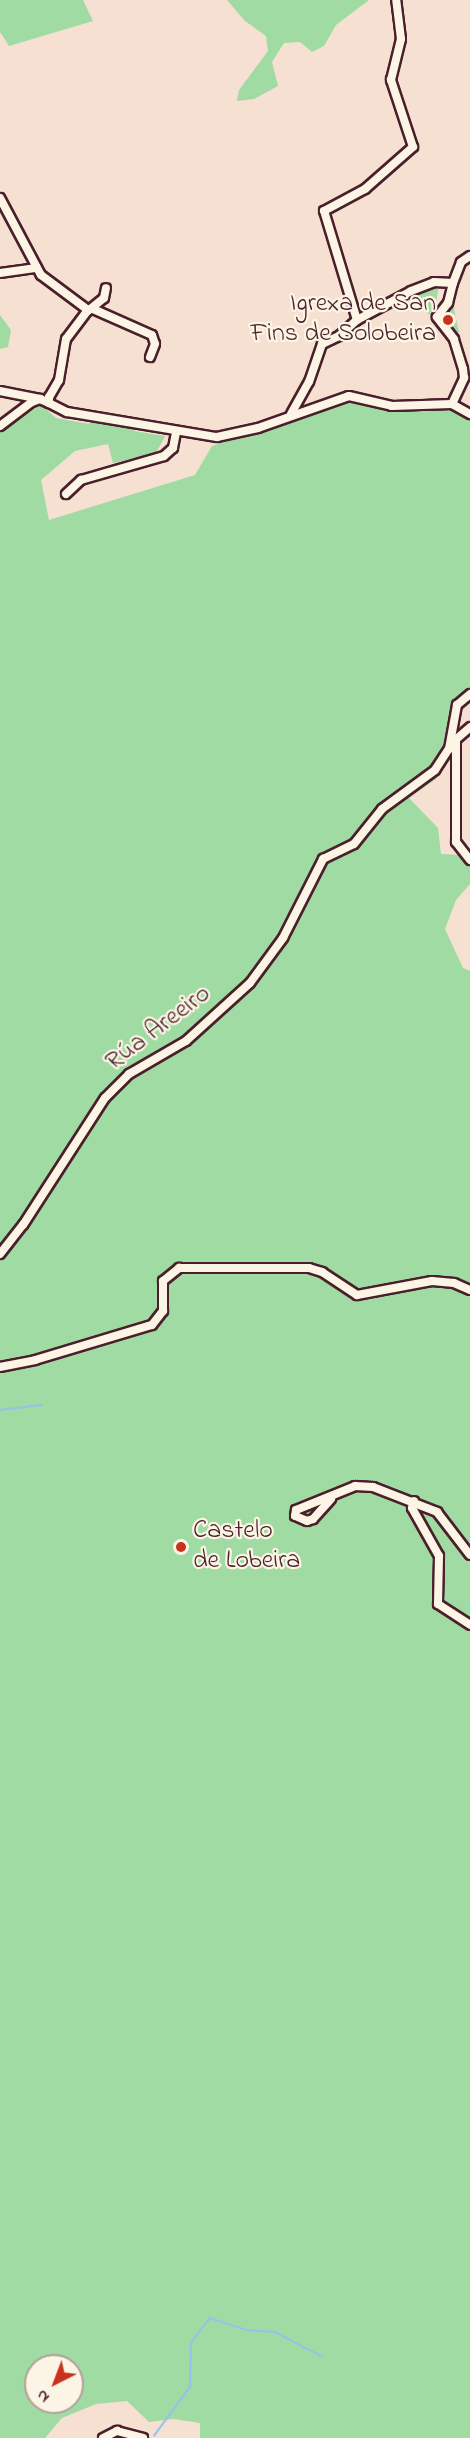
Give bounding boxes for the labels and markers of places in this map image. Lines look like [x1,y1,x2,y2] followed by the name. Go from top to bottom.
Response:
[250,289,436,350] place label: Igrexa de San Fins de Solobeira
[441,313,455,327] marker: Igrexa de San Fins de Solobeira
[193,1516,300,1578] place label: Castelo de Lobeira
[174,1540,188,1554] marker: Castelo de Lobeira

